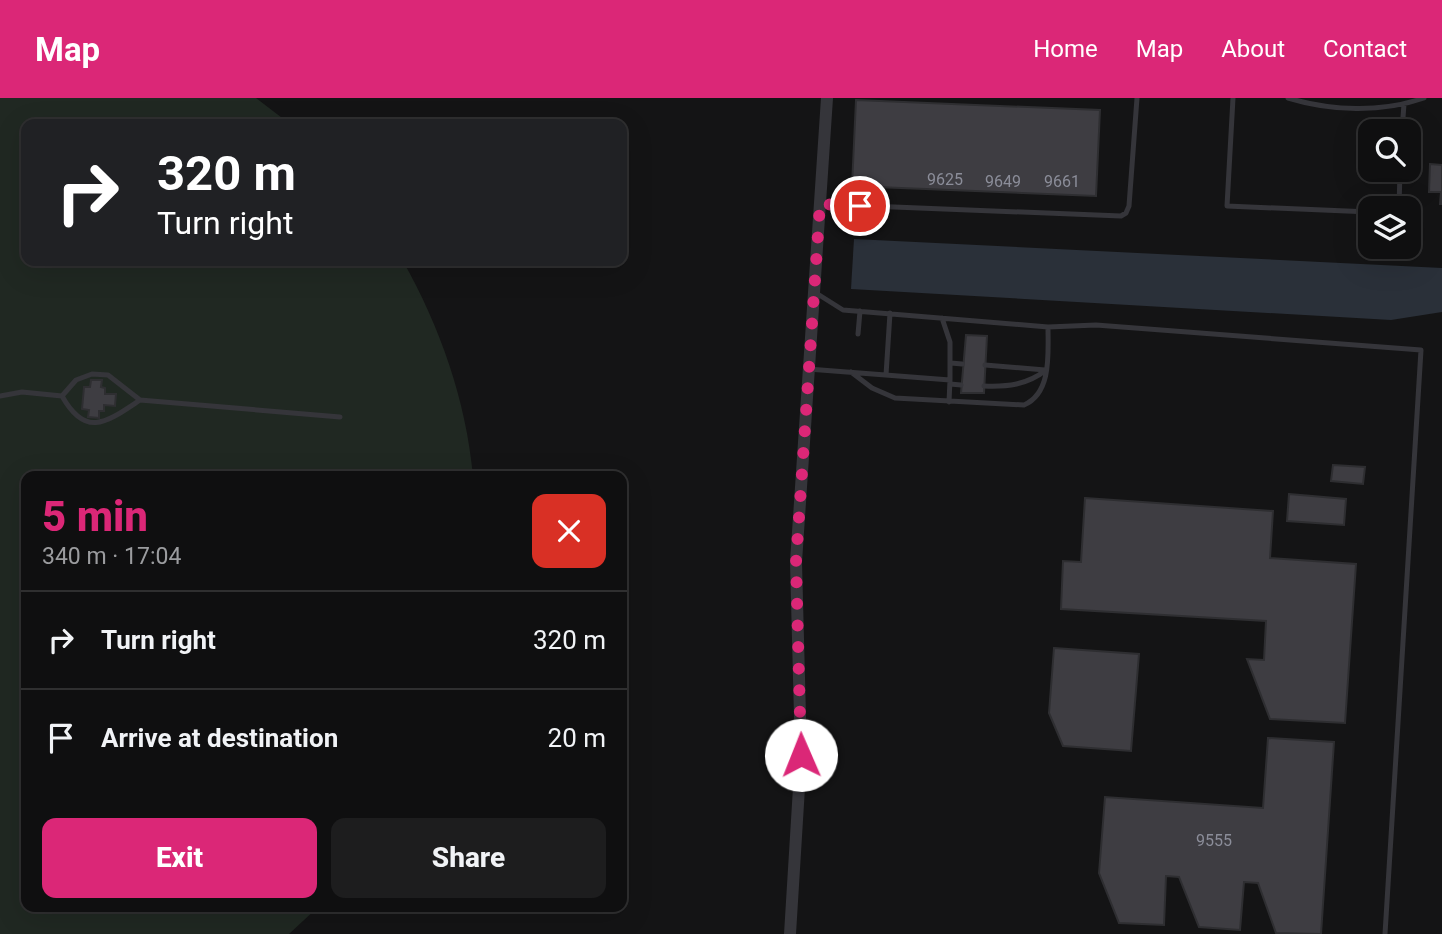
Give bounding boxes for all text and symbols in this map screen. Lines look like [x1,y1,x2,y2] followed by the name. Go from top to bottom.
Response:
[35,30,100,69] text: Map
[1033,35,1098,63] text: Home
[1136,35,1183,63] text: Map
[1221,35,1285,63] text: About
[1323,35,1407,63] text: Contact
[1358,119,1421,259] map controls
[1358,119,1421,182] button: search
[157,145,296,202] text: 320 m
[42,147,133,238] icon: right
[927,170,963,189] house number: 9625
[985,172,1021,191] house number: 9649
[1044,172,1080,191] house number: 9661
[830,176,890,236] pin
[841,187,879,225] icon: arrive
[1358,196,1421,259] button: layers
[157,204,293,242] text: Turn right
[42,492,148,541] text: 5 min
[532,494,606,568] button: close
[42,543,181,570] text: 340 m · 17:04
[42,621,80,659] icon: right
[101,625,216,655] text: Turn right
[533,625,606,655] text: 320 m
[764,718,838,792] position arrow
[42,719,80,757] icon: arrive
[101,723,338,753] text: Arrive at destination
[548,723,606,753] text: 20 m
[42,818,317,898] button: Exit
[331,818,606,898] button: Share
[1196,831,1232,850] house number: 9555

